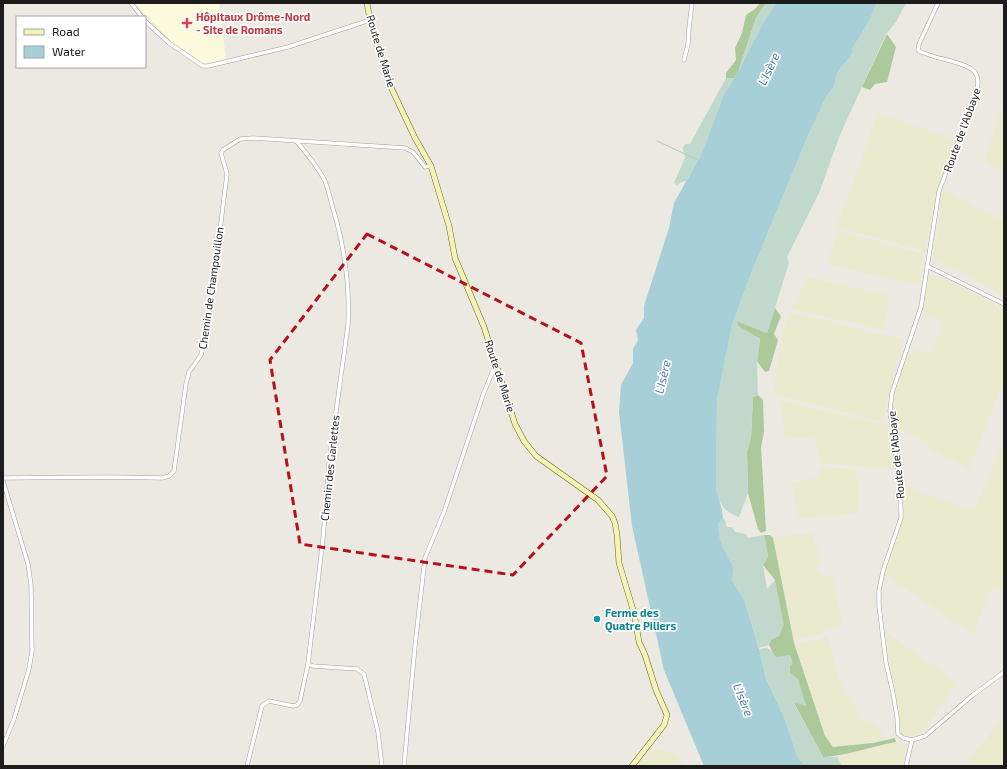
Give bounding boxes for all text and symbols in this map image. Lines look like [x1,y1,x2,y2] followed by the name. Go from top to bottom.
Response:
[196,10,310,36] place label: Hôpitaux Drôme-Nord - Site de Romans
[364,13,399,89] street label: Route de Marie
[16,16,146,68] legend
[181,17,193,29] marker: Hôpitaux Drôme-Nord - Site de Romans
[52,24,80,38] text: Road
[52,44,86,58] text: Water
[754,50,782,87] water label: L'Isère
[940,86,983,174] street label: Route de l'Abbaye
[195,226,226,350] street label: Chemin de Champouillon
[483,338,518,414] street label: Route de Marie
[651,358,673,395] water label: L'Isère
[884,410,907,500] street label: Route de l'Abbaye
[317,414,342,522] street label: Chemin des Garlettes
[605,606,676,633] place label: Ferme des Quatre Piliers
[592,614,602,624] marker: Ferme des Quatre Piliers
[731,681,757,719] water label: L'Isère

